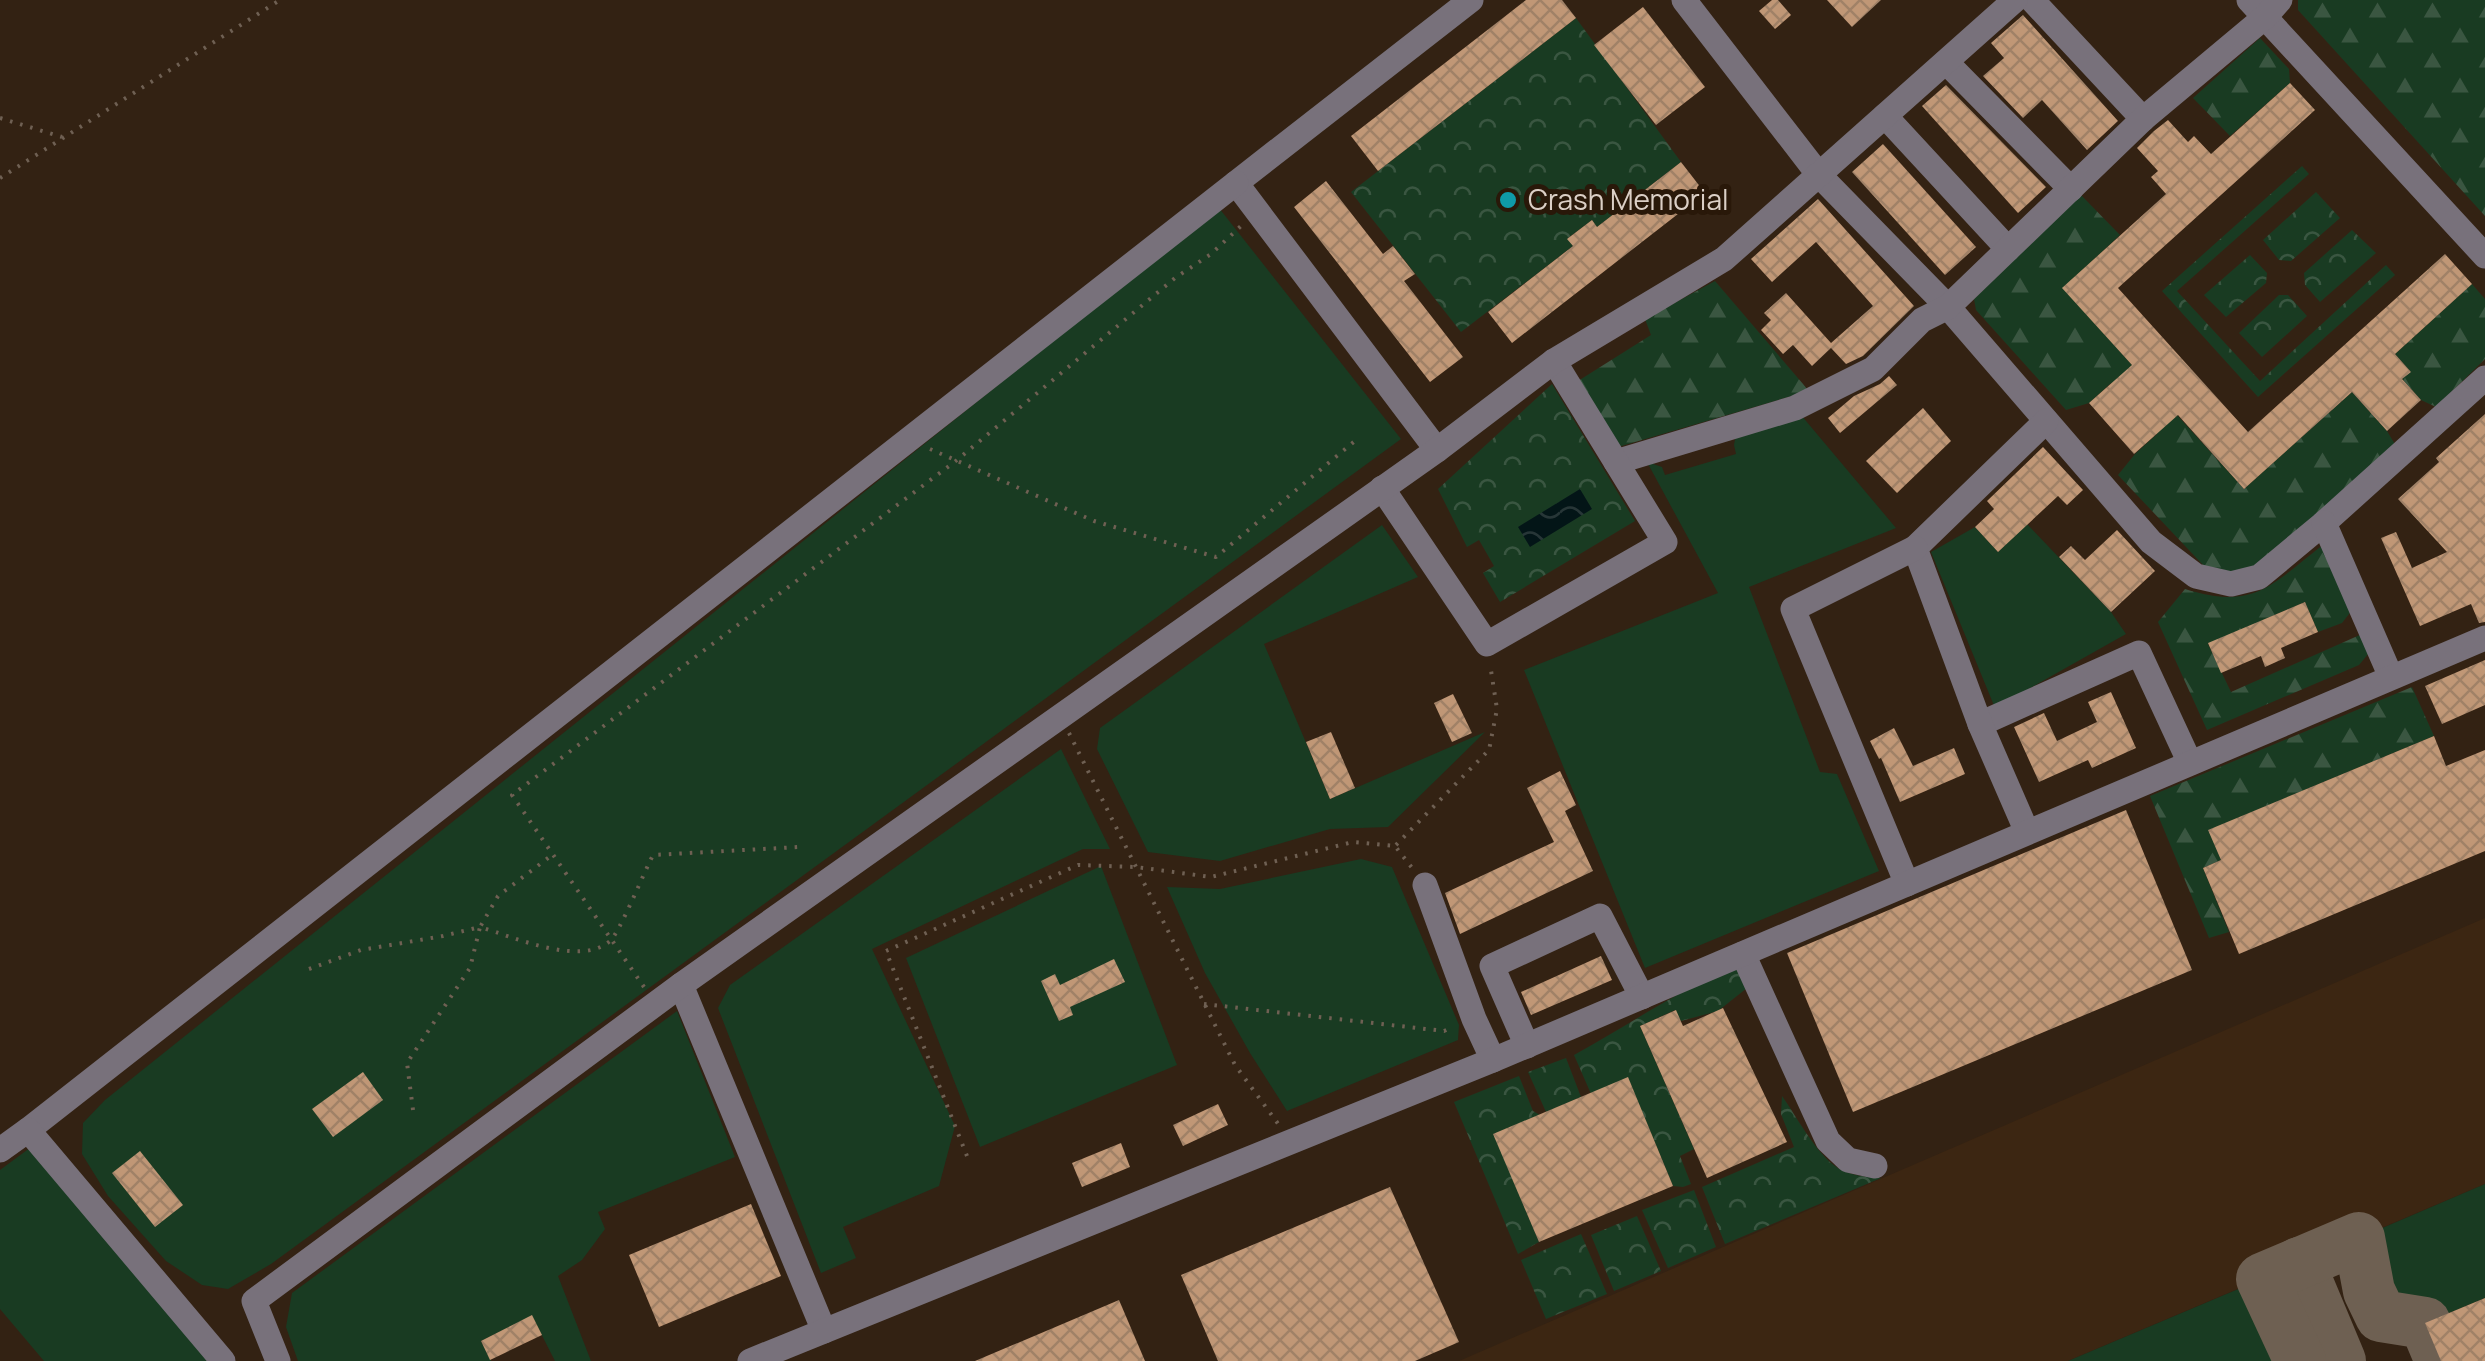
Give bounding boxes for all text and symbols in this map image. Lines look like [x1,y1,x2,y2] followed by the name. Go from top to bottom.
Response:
[1528,180,1728,218] place label: Crash Memorial
[1497,189,1519,211] marker: Crash Memorial

